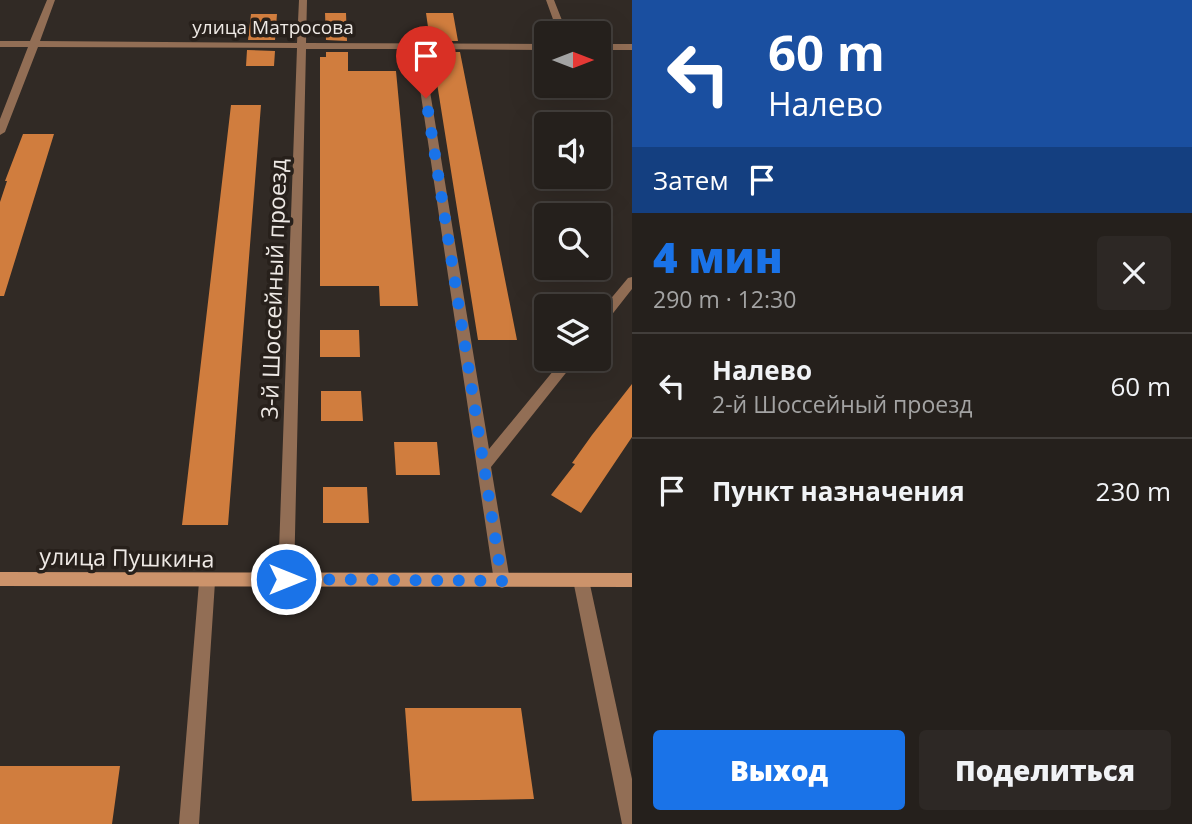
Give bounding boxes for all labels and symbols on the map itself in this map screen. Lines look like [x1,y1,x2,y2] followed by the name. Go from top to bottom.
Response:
[192,14,354,40] street label: улица Матросова
[534,21,611,98] north arrow
[396,26,456,98] pin
[252,158,294,420] street label: 3-й Шоссейный проезд
[39,539,215,575] street label: улица Пушкина
[249,542,323,616] position arrow

